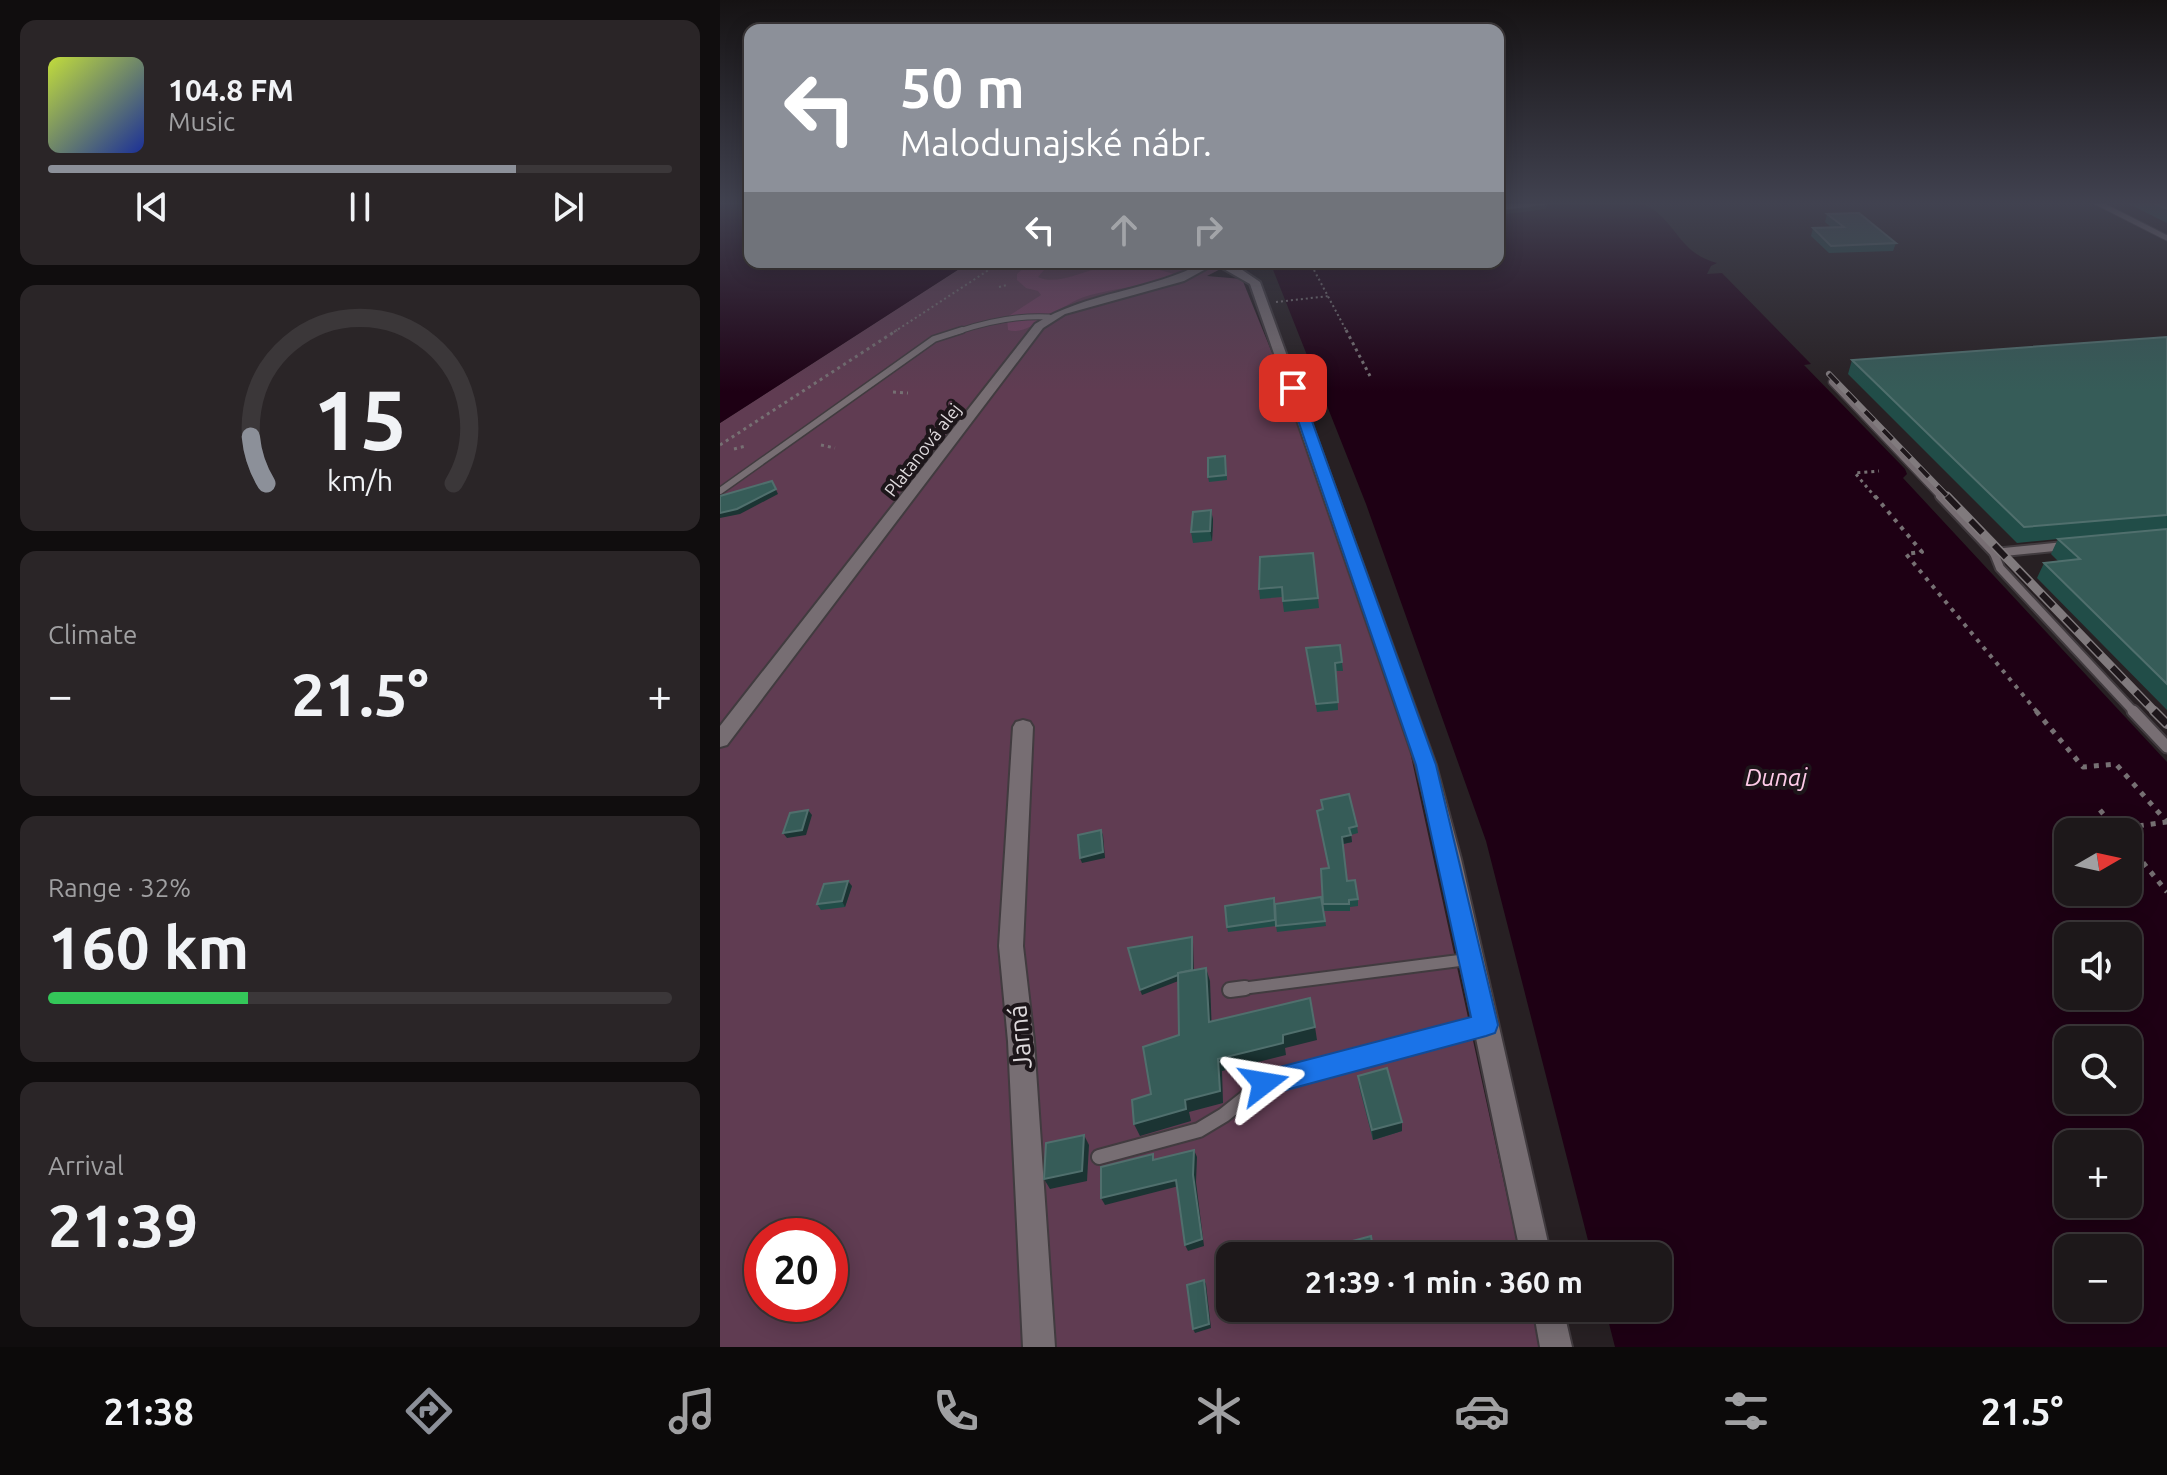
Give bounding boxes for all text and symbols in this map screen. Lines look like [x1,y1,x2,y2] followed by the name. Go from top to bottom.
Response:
[768,56,872,160] icon: left
[900,56,1025,119] text: 50 m
[168,73,294,107] text: 104.8 FM
[168,107,235,136] text: Music
[900,122,1212,163] text: Malodunajské nábr.
[130,185,174,229] icon: previous
[338,185,382,229] icon: pause
[546,185,590,229] icon: next
[1018,208,1062,252] icon: left
[1102,208,1146,252] icon: ahead
[1186,208,1230,252] icon: right
[1259,354,1327,422] pin
[1271,366,1315,410] icon: arrive
[313,372,407,466] text: 15
[880,399,965,500] street label: Platanová alej
[327,464,393,496] text: km/h
[48,620,137,649] text: Climate
[291,660,429,727] text: 21.5°
[48,670,73,719] text: −
[647,670,672,719] text: +
[1745,764,1808,791] water label: Dunaj
[2054,818,2142,906] north arrow
[2054,818,2142,1322] map controls
[48,873,191,902] text: Range · 32%
[48,913,249,980] text: 160 km
[2054,922,2142,1010] button: sound
[1002,1004,1037,1070] street label: Jarná
[2054,1026,2142,1114] button: search
[1222,1041,1306,1125] position arrow
[2054,1130,2142,1218] button: +
[48,1151,124,1180] text: Arrival
[48,1191,198,1258] text: 21:39
[744,1218,848,1322] speed limit sign: 20
[2054,1234,2142,1322] button: −
[1305,1265,1583,1299] text: 21:39 · 1 min · 360 m
[401,1383,457,1439] icon: directions
[664,1383,720,1439] icon: music
[928,1383,984,1439] icon: phone
[1191,1383,1247,1439] icon: climate
[1454,1383,1510,1439] icon: car
[1718,1383,1774,1439] icon: filters
[104,1391,194,1432] text: 21:38
[1981,1391,2063,1432] text: 21.5°

